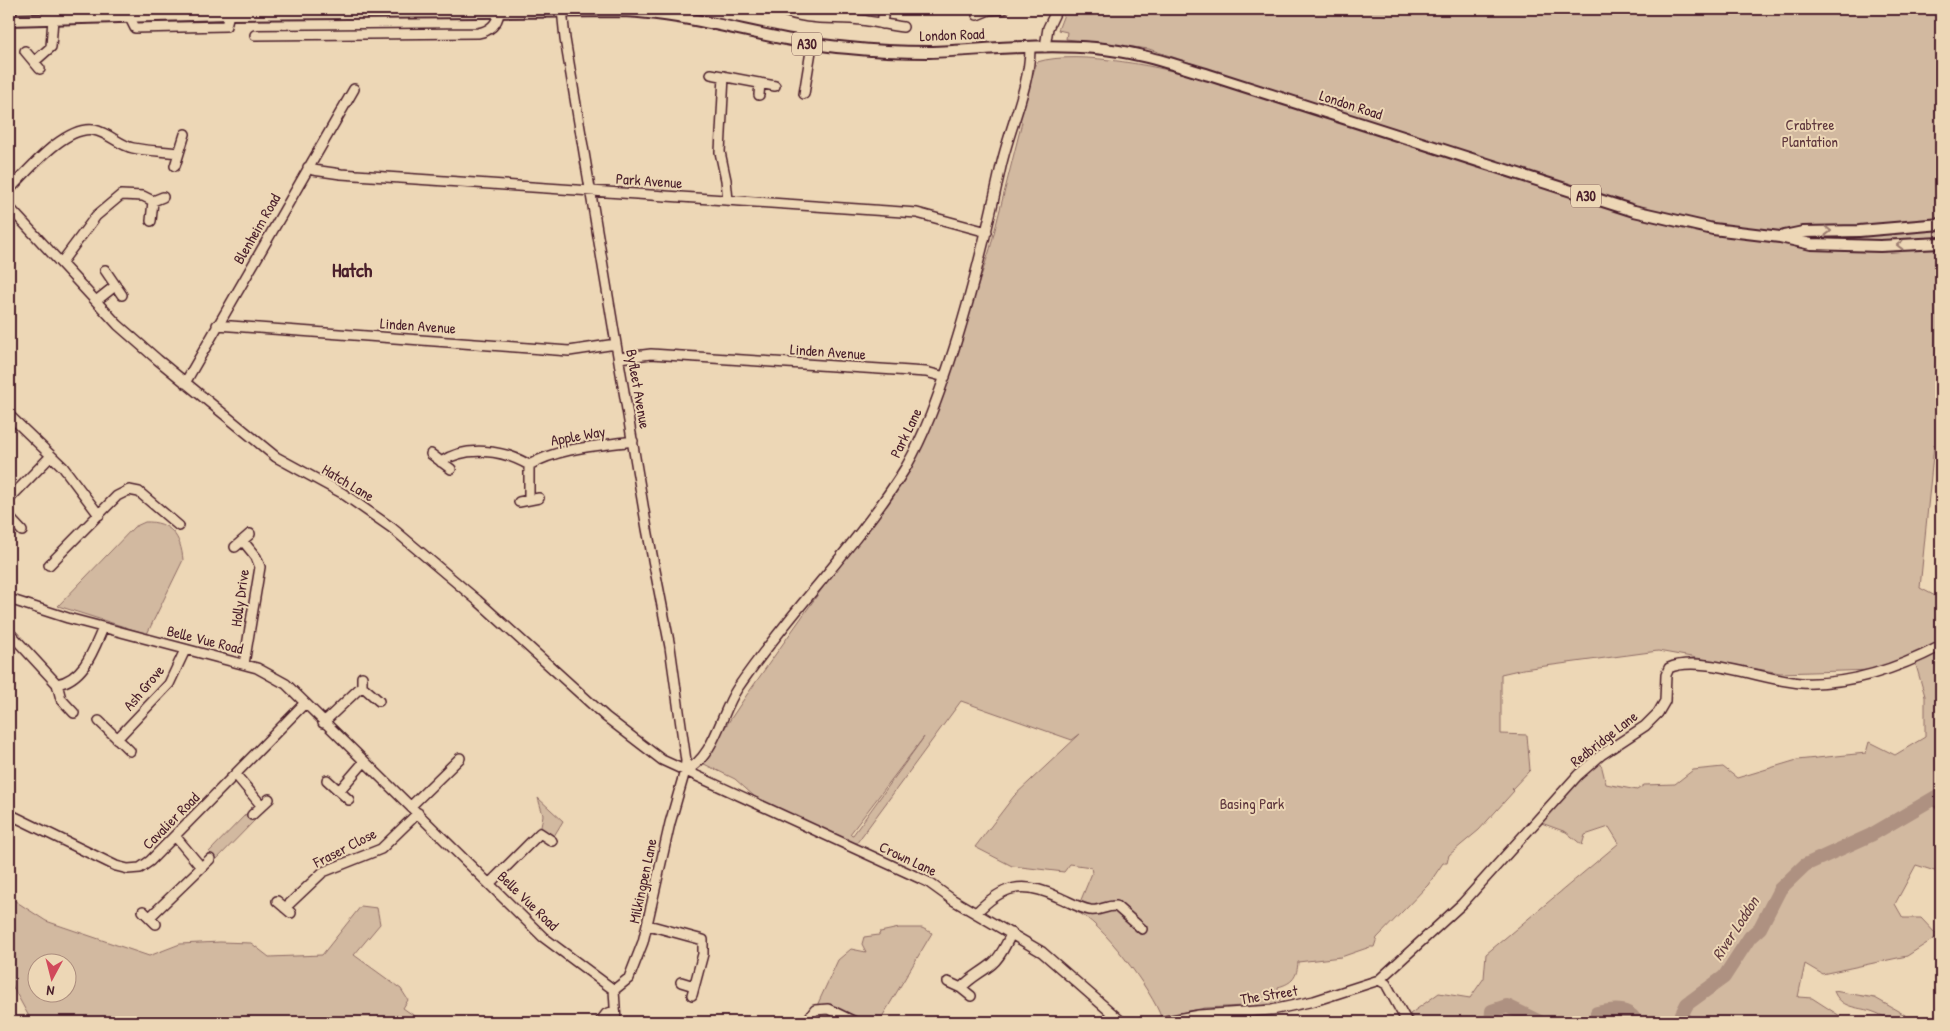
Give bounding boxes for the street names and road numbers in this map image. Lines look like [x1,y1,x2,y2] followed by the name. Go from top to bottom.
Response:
[919,23,985,46] street label: London Road
[792,33,822,56] road number: A30
[1317,84,1386,125] street label: London Road
[615,168,683,193] street label: Park Avenue
[1571,185,1601,208] road number: A30
[228,190,285,268] street label: Blenheim Road
[379,312,457,339] street label: Linden Avenue
[789,338,867,365] street label: Linden Avenue
[621,348,656,430] street label: Byfleet Avenue
[885,404,927,461] street label: Park Lane
[549,420,607,451] street label: Apple Way
[318,459,378,506] street label: Hatch Lane
[225,568,254,628] street label: Holly Drive
[165,620,246,659] street label: Belle Vue Road
[118,660,169,715] street label: Ash Grove
[1566,706,1642,772] street label: Redbridge Lane
[137,787,204,854] street label: Cavalier Road
[309,823,380,873] street label: Fraser Close
[876,836,941,881] street label: Crown Lane
[623,837,662,925] street label: Milkingpen Lane
[493,866,564,935] street label: Belle Vue Road
[1239,979,1300,1009] street label: The Street

